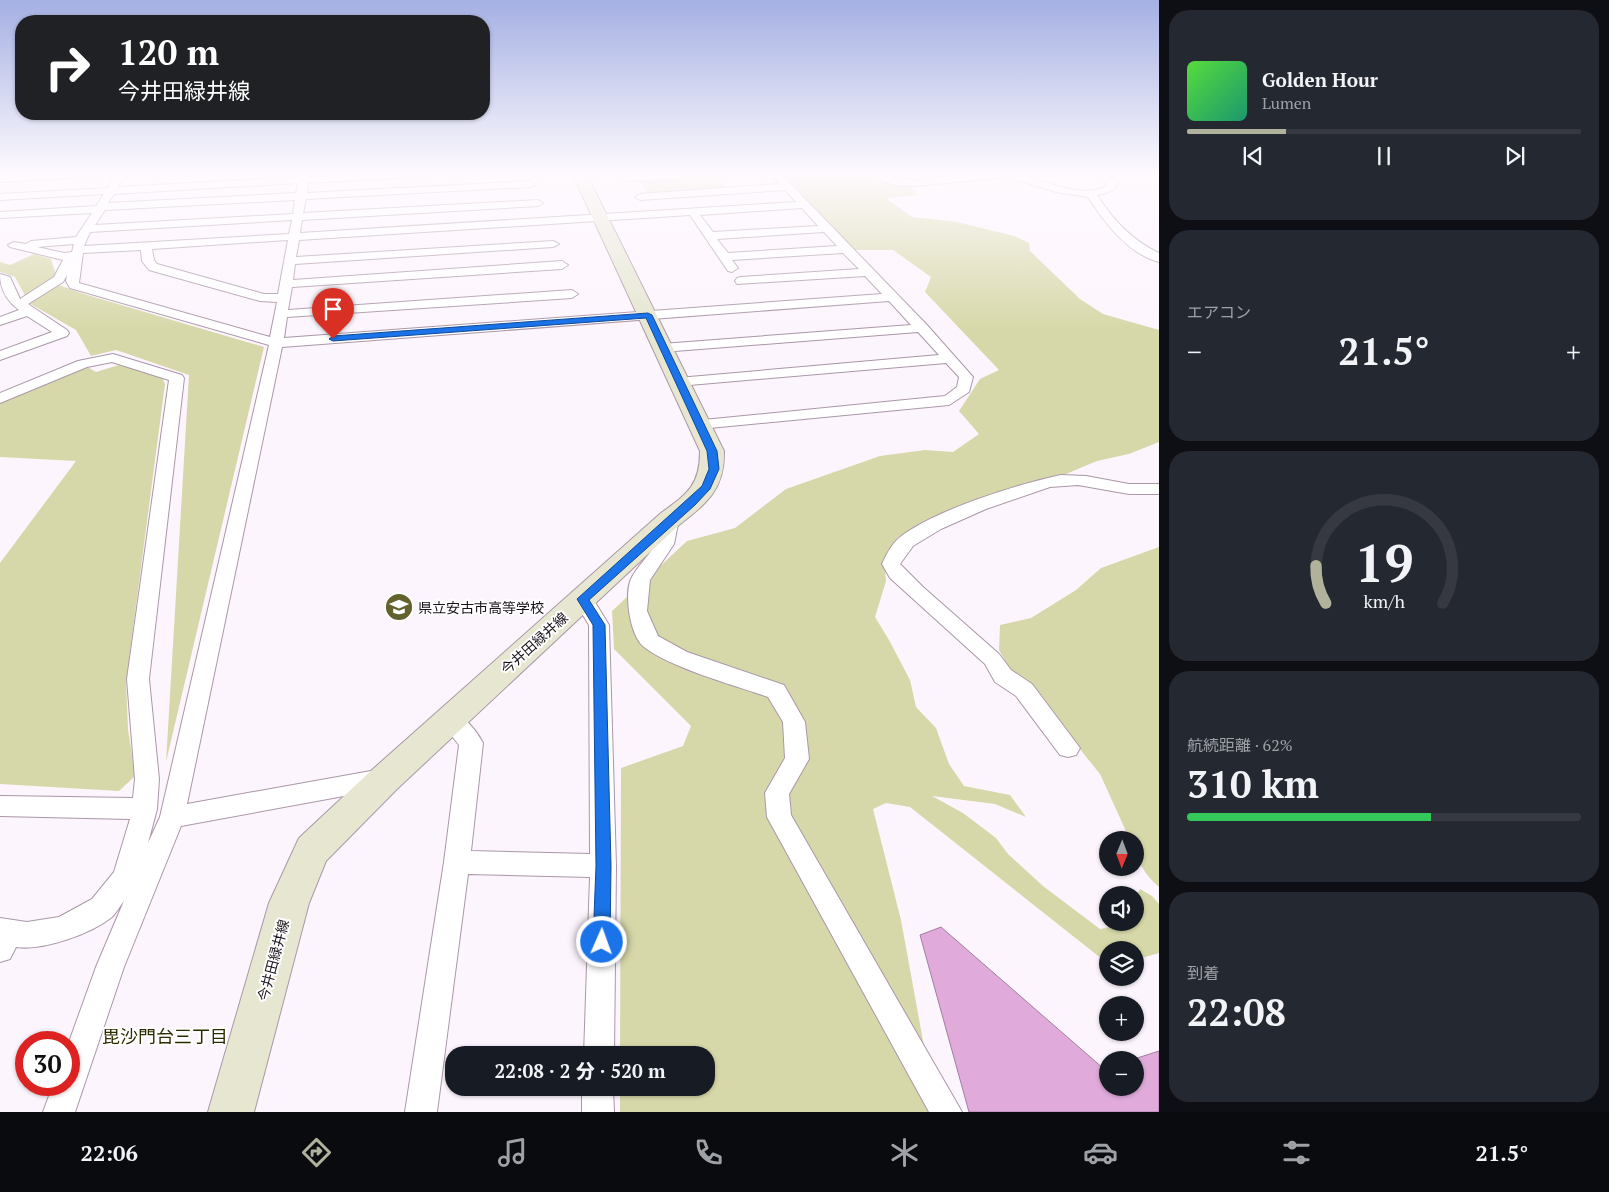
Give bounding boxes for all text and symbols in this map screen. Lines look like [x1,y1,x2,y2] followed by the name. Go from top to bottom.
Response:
[118,29,219,75] text: 120 m
[35,35,100,100] icon: right
[1262,67,1378,92] text: Golden Hour
[118,76,250,105] text: 今井田緑井線
[1262,92,1311,114] text: Lumen
[1239,142,1267,170] icon: previous
[1370,142,1398,170] icon: pause
[1501,142,1529,170] icon: next
[312,288,354,339] pin
[319,295,347,323] icon: arrive
[1187,301,1251,323] text: エアコン
[1338,326,1430,376] text: 21.5°
[1187,333,1202,370] text: −
[1566,333,1581,370] text: +
[1355,528,1413,597] text: 19
[1363,589,1405,613] text: km/h
[384,592,414,622] school or university icon: 県立安古市高等学校
[418,598,544,617] place label: 県立安古市高等学校
[496,608,572,678] street label: 今井田緑井線
[1187,734,1293,756] text: 航続距離 · 62%
[1187,759,1319,809] text: 310 km
[1099,831,1144,876] north arrow
[1099,831,1144,1096] map controls
[1099,886,1144,931] button: sound
[575,915,627,967] position arrow
[253,917,293,1003] street label: 今井田緑井線
[1099,941,1144,986] button: layers
[1187,962,1219,984] text: 到着
[1187,987,1286,1037] text: 22:08
[1099,996,1144,1041] button: +
[102,1024,228,1048] district label: 毘沙門台三丁目
[15,1031,80,1096] speed limit sign: 30
[1099,1051,1144,1096] button: −
[495,1058,665,1083] text: 22:08 · 2 分 · 520 m
[299,1135,334,1170] icon: directions
[495,1135,530,1170] icon: music
[691,1135,726,1170] icon: phone
[887,1135,922,1170] icon: climate
[1083,1135,1118,1170] icon: car
[1279,1135,1314,1170] icon: filters
[81,1138,138,1167] text: 22:06
[1475,1138,1528,1167] text: 21.5°

